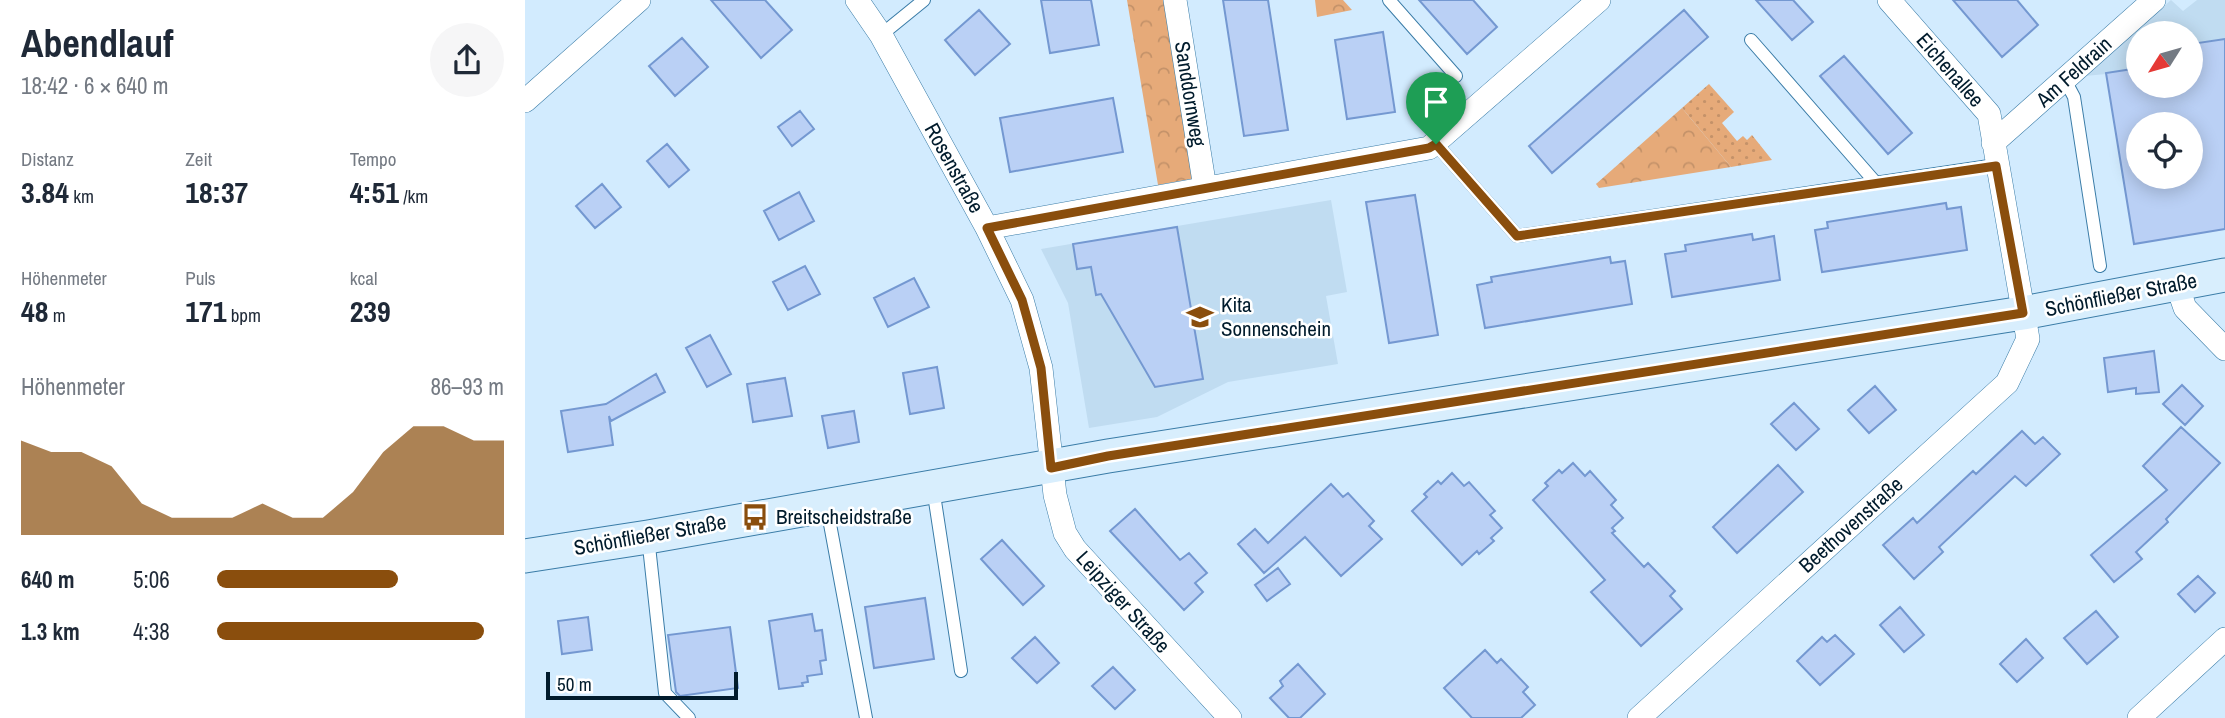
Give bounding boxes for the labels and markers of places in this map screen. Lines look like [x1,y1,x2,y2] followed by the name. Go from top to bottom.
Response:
[1406,72,1466,144] pin
[1221,290,1331,343] place label: Kita Sonnenschein
[1185,302,1215,332] school or university icon: Kita Sonnenschein
[740,502,770,532] bus stop icon: Breitscheidstraße
[776,502,912,531] place label: Breitscheidstraße

